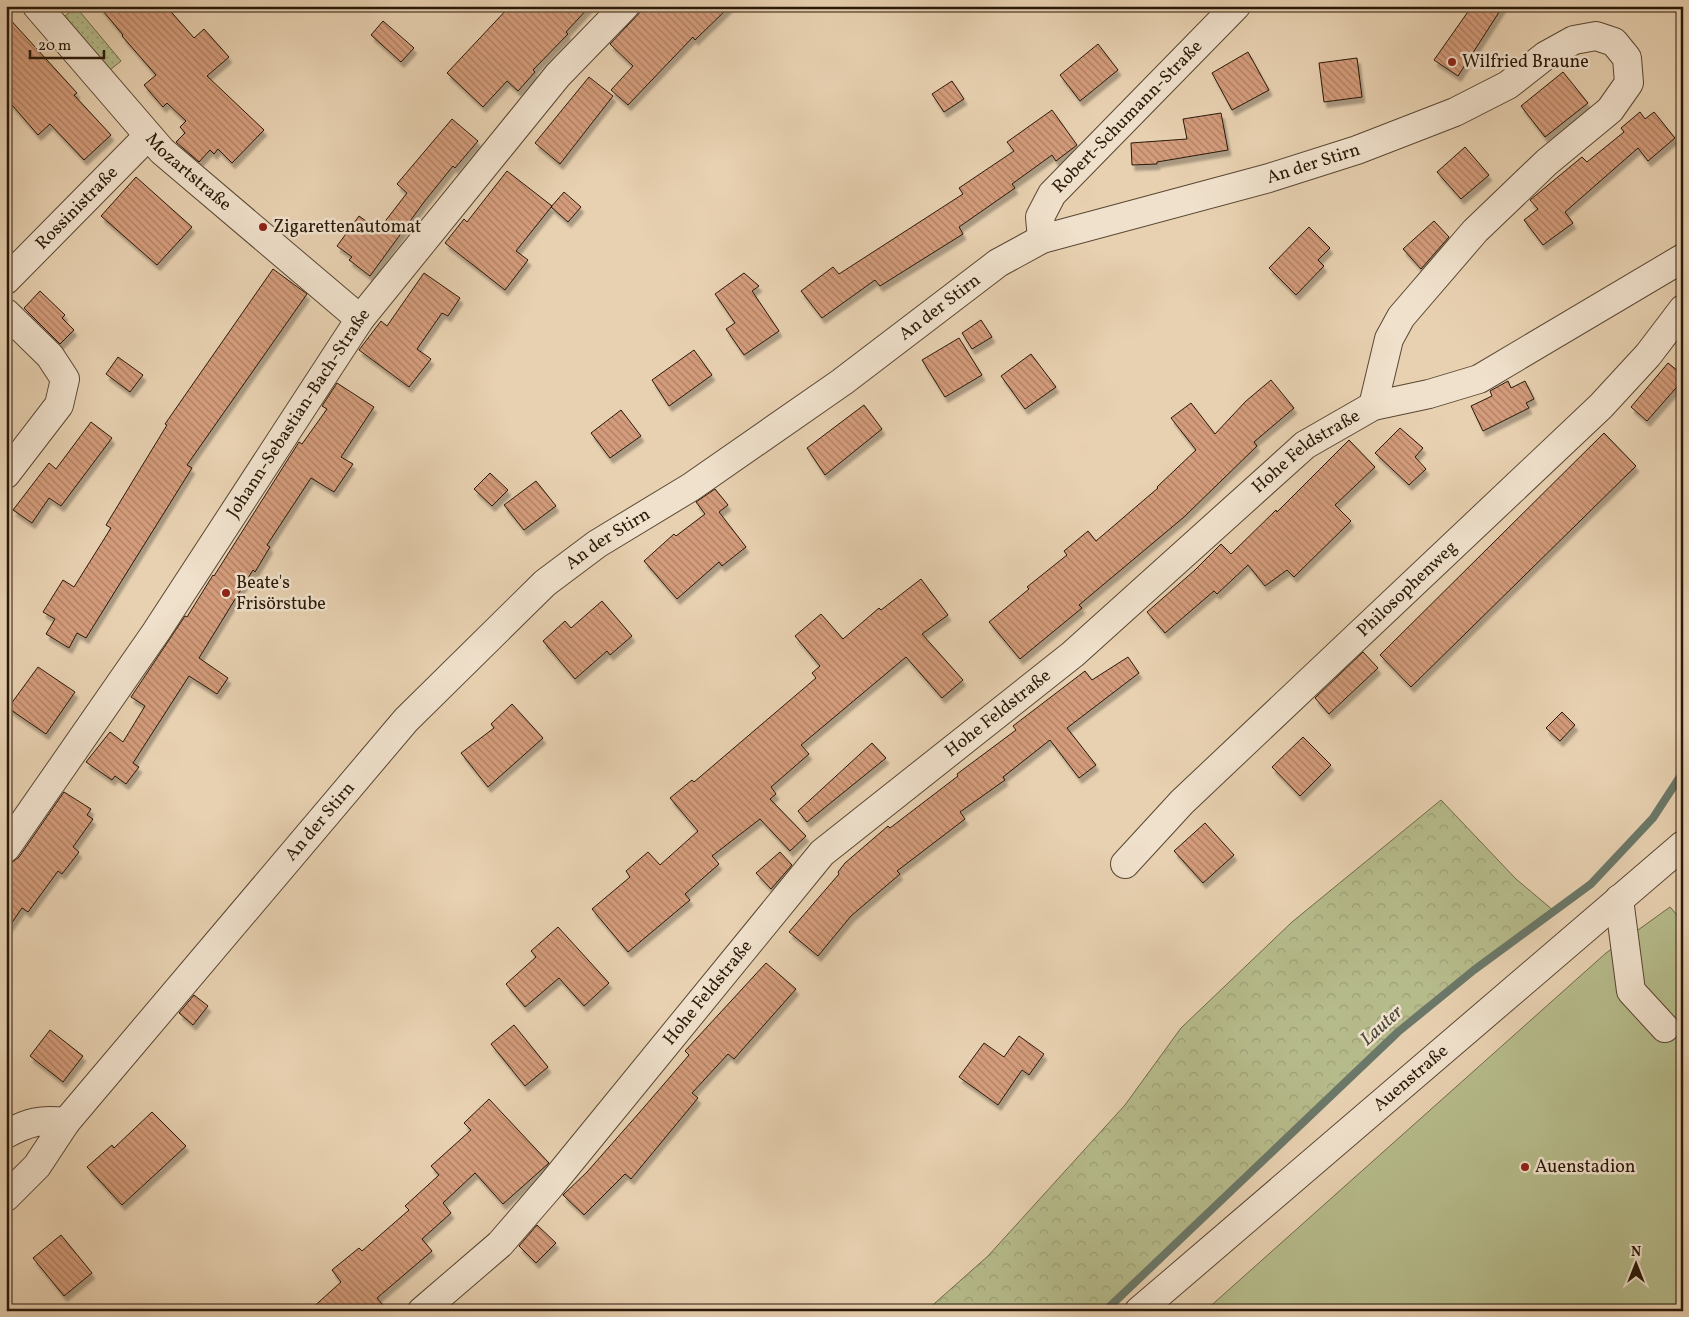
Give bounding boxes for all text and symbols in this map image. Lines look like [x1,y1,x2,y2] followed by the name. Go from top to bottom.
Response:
[30,28,104,60] scale bar
[1047,35,1208,199] street label: Robert-Schumann-Straße
[38,36,71,57] text: 20 m
[1462,50,1589,75] place label: Wilfried Braune
[1446,56,1458,68] marker: Wilfried Braune
[139,127,237,217] street label: Mozartstraße
[1263,137,1364,190] street label: An der Stirn
[30,161,124,255] street label: Rossinistraße
[273,215,421,240] place label: Zigarettenautomat
[257,221,269,233] marker: Zigarettenautomat
[894,268,986,347] street label: An der Stirn
[221,303,376,523] street label: Johann-Sebastian-Bach-Straße
[1247,404,1365,499] street label: Hohe Feldstraße
[560,502,655,576] street label: An der Stirn
[1351,536,1463,643] street label: Philosophenweg
[236,571,326,617] place label: Beate's Frisörstube
[220,587,232,599] marker: Beate's Frisörstube
[940,664,1056,763] street label: Hohe Feldstraße
[279,776,361,867] street label: An der Stirn
[657,935,758,1051] street label: Hohe Feldstraße
[1355,999,1410,1052] water label: Lauter
[1368,1039,1454,1117] street label: Auenstraße
[1535,1155,1636,1180] place label: Auenstadion
[1519,1161,1531,1173] marker: Auenstadion
[1612,1240,1662,1290] north arrow
[1631,1243,1641,1262] text: N

